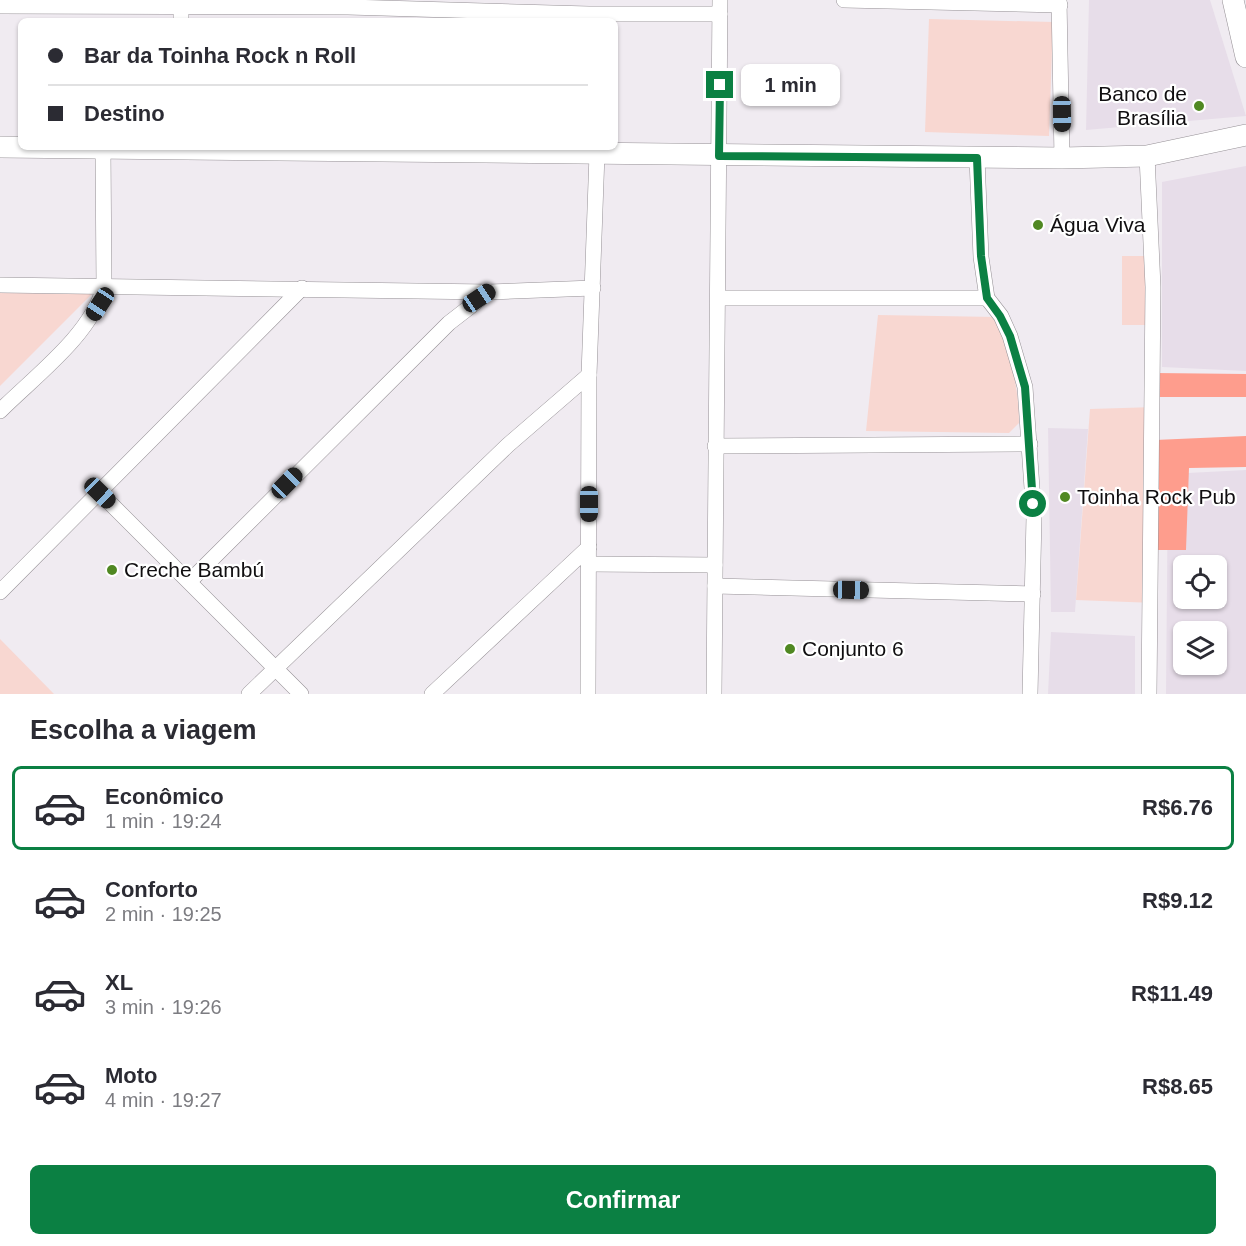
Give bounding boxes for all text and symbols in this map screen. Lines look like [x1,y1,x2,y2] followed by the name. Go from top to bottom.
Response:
[84,43,356,68] text: Bar da Toinha Rock n Roll
[741,64,840,106] callout: 1 min
[706,71,733,98] route end
[764,74,817,96] text: 1 min
[1098,82,1187,129] place label: Banco de Brasília
[1053,96,1071,132] car
[1192,99,1206,113] marker: Banco de Brasília
[84,101,165,126] text: Destino
[1050,213,1146,236] place label: Água Viva
[1031,218,1045,232] marker: Água Viva
[459,280,499,316] car
[83,284,117,324] car
[268,464,306,502] car
[81,474,119,512] car
[1077,485,1236,508] place label: Toinha Rock Pub
[580,486,598,522] car
[1019,490,1046,517] route start
[1058,490,1072,504] marker: Toinha Rock Pub
[1173,555,1227,675] map controls
[1173,555,1227,609] button: locate
[124,558,264,581] place label: Creche Bambú
[105,563,119,577] marker: Creche Bambú
[833,581,869,599] car
[1173,621,1227,675] button: layers
[802,637,904,660] place label: Conjunto 6
[783,642,797,656] marker: Conjunto 6
[30,715,257,745] text: Escolha a viagem
[33,781,87,835] icon: car
[105,784,224,809] text: Econômico
[1142,795,1213,820] text: R$6.76
[105,810,222,832] text: 1 min · 19:24
[33,874,87,928] icon: car
[105,877,198,902] text: Conforto
[1142,888,1213,913] text: R$9.12
[105,903,222,925] text: 2 min · 19:25
[33,967,87,1021] icon: car
[105,970,133,995] text: XL
[1131,981,1213,1006] text: R$11.49
[105,996,222,1018] text: 3 min · 19:26
[33,1060,87,1114] icon: car
[105,1063,158,1088] text: Moto
[1142,1074,1213,1099] text: R$8.65
[105,1089,222,1111] text: 4 min · 19:27
[30,1165,1216,1234] button: Confirmar

